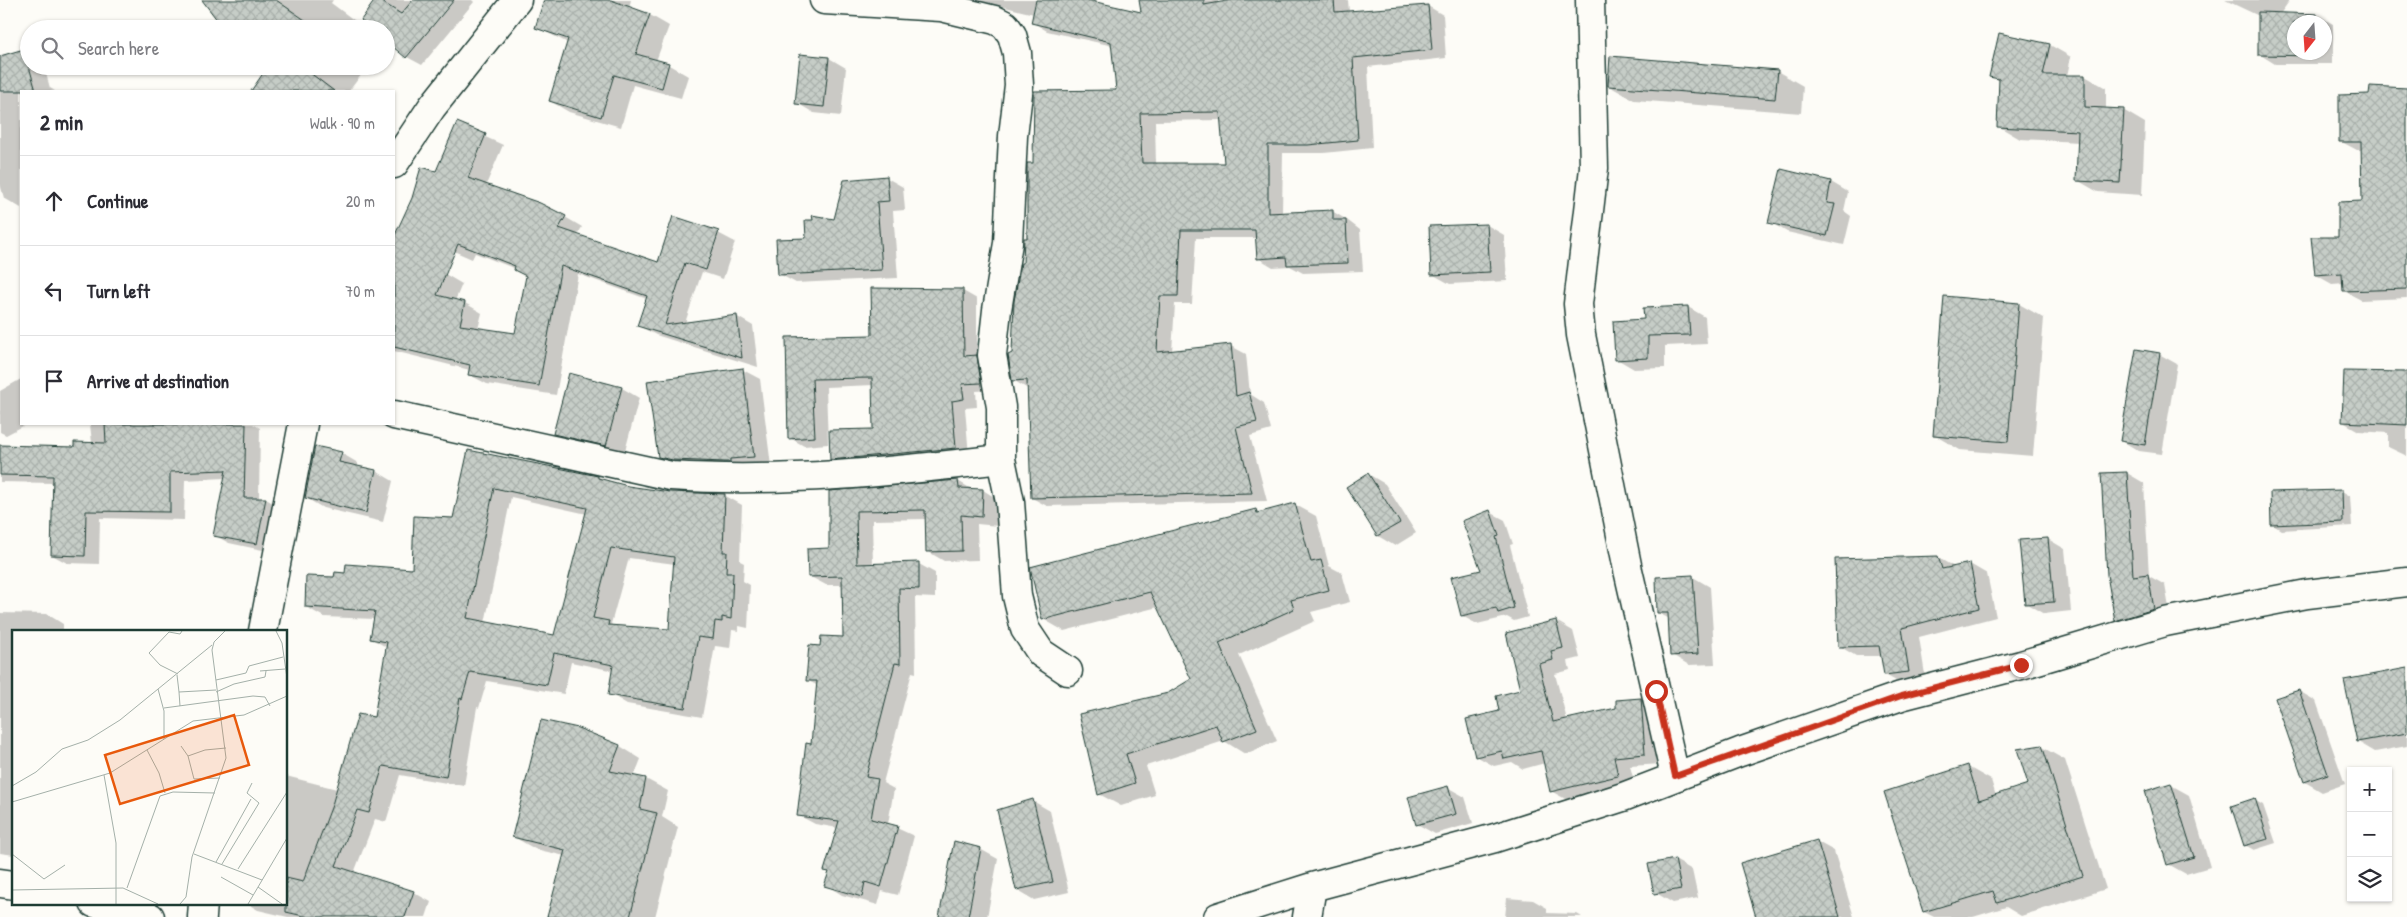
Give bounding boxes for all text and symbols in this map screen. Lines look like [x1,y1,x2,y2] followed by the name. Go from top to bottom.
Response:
[2287,15,2332,60] north arrow
[20,20,395,75] search box
[38,34,66,62] icon: search
[78,35,159,61] text: Search here
[40,108,83,137] text: 2 min
[310,112,375,134] text: Walk · 90 m
[40,187,68,215] icon: ahead
[87,188,148,214] text: Continue
[346,190,375,212] text: 20 m
[40,277,68,305] icon: left
[87,278,150,304] text: Turn left
[345,280,375,302] text: 70 m
[40,367,68,395] icon: arrive
[87,368,229,394] text: Arrive at destination
[12,630,288,904] inset map
[2010,654,2033,677] route end
[1645,680,1668,703] route start
[2347,767,2392,902] map controls
[2347,767,2392,812] button: +
[2347,812,2392,857] button: −
[2347,857,2392,902] button: layers

